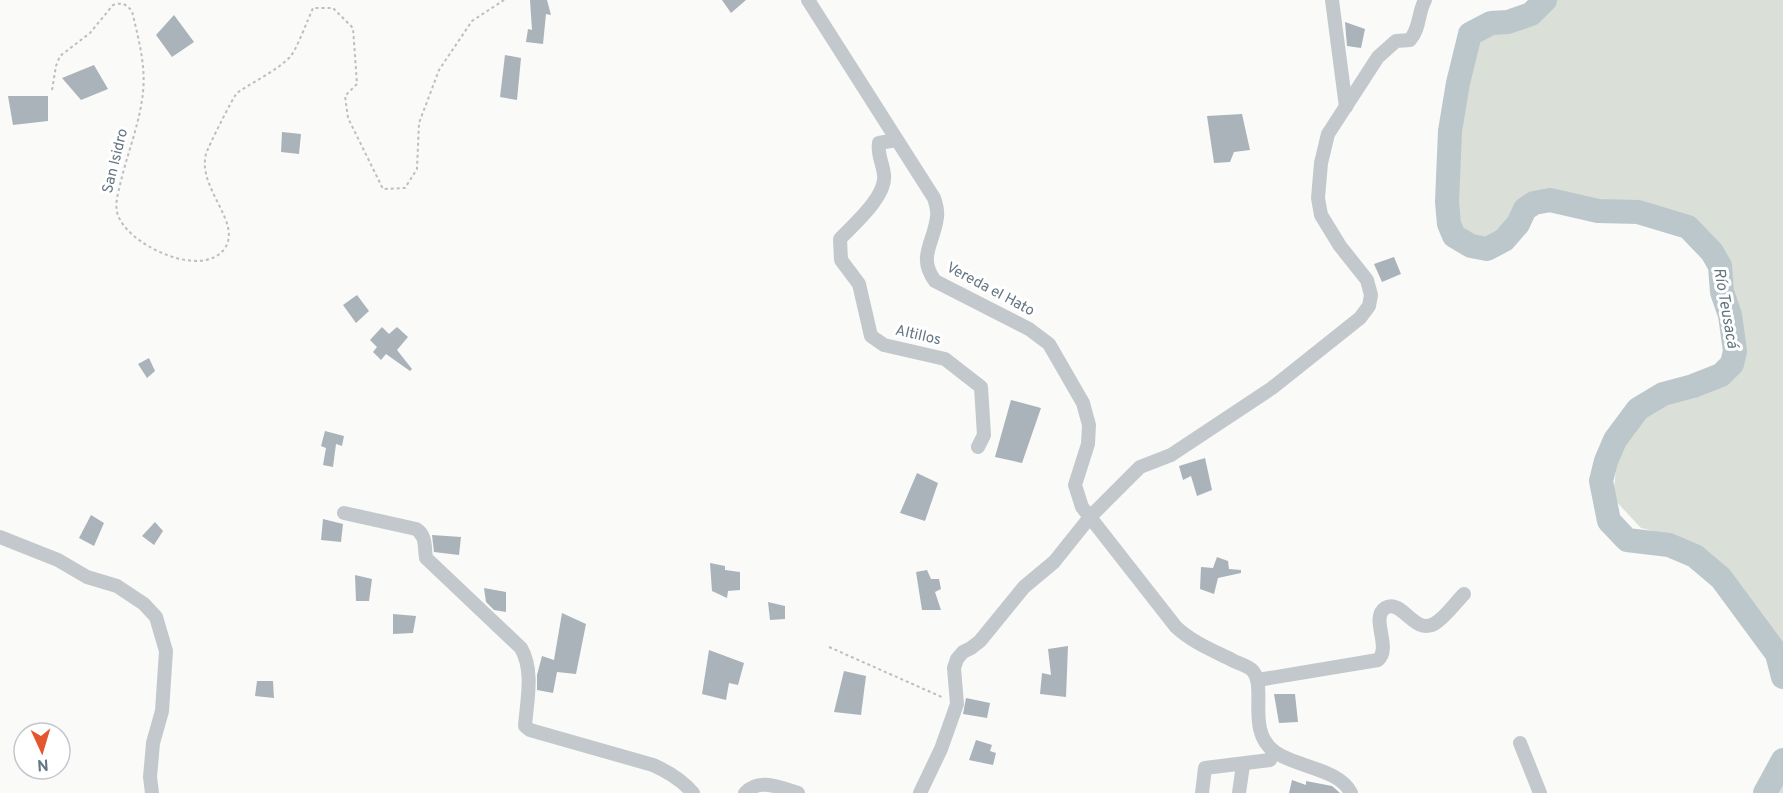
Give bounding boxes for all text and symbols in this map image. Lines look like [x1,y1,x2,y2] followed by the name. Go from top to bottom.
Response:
[99,127,133,195] street label: San Isidro
[943,259,1037,321] street label: Vereda el Hato
[1708,266,1742,352] water label: Río Teusacá
[893,322,943,350] street label: Altillos
[12,721,72,781] north arrow
[36,754,49,774] text: N

